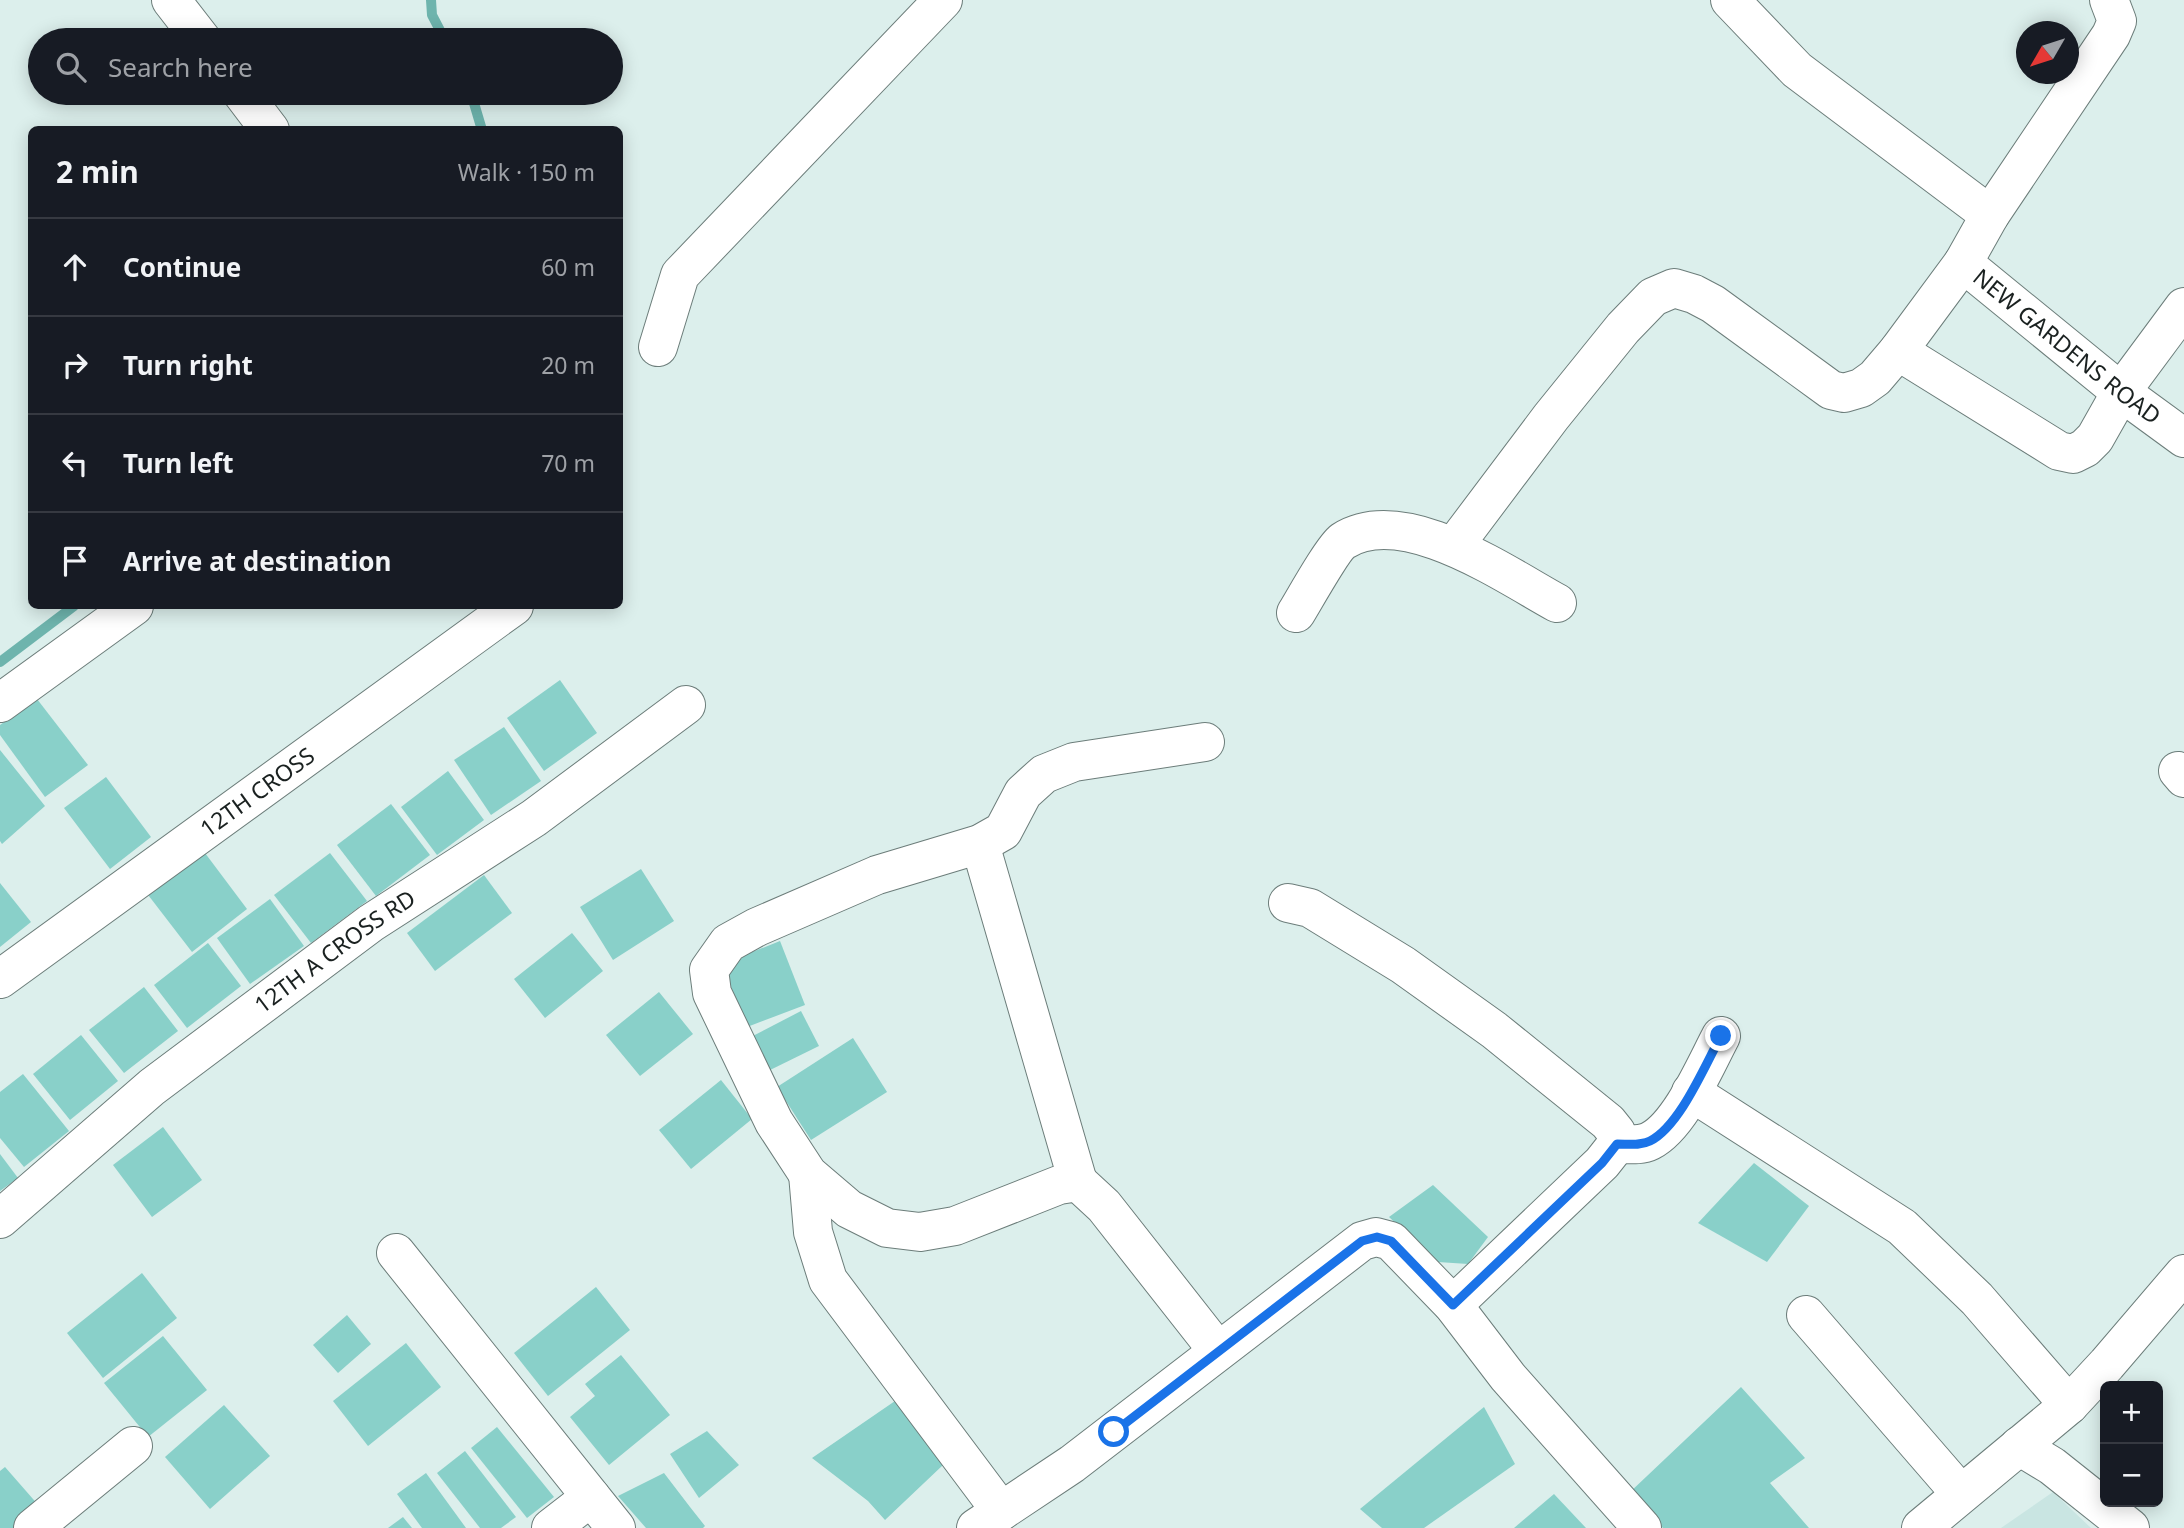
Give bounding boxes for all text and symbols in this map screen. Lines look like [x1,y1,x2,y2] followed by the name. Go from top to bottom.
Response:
[2016,21,2079,84] north arrow
[28,28,623,105] search box
[52,48,90,86] icon: search
[108,49,253,85] text: Search here
[56,151,139,192] text: 2 min
[458,156,595,188] text: Walk · 150 m
[56,248,94,286] icon: ahead
[123,249,241,285] text: Continue
[541,251,595,283] text: 60 m
[1967,261,2168,431] street label: NEW GARDENS ROAD
[56,346,94,384] icon: right
[123,347,253,383] text: Turn right
[541,349,595,381] text: 20 m
[56,444,94,482] icon: left
[123,445,234,481] text: Turn left
[541,447,595,479] text: 70 m
[56,542,94,580] icon: arrive
[123,543,392,579] text: Arrive at destination
[193,739,321,844] street label: 12TH CROSS
[247,882,421,1020] street label: 12TH A CROSS RD
[1705,1020,1736,1051] route end
[2100,1381,2163,1507] map controls
[2100,1381,2163,1444] button: +
[1098,1416,1129,1447] route start
[2100,1444,2163,1507] button: −

